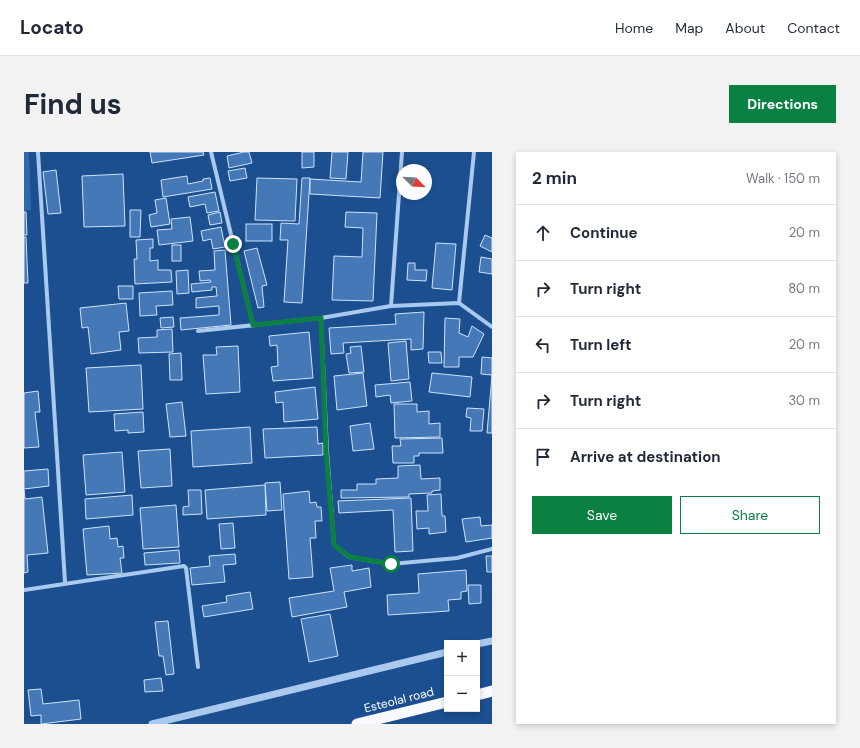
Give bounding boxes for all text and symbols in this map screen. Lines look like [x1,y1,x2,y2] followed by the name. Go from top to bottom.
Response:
[20,15,84,40] text: Locato
[615,19,653,37] text: Home
[675,19,703,37] text: Map
[725,19,765,37] text: About
[787,19,840,37] text: Contact
[729,85,836,123] button: Directions
[24,86,122,123] text: Find us
[396,164,432,200] north arrow
[532,167,577,189] text: 2 min
[746,170,820,187] text: Walk · 150 m
[532,222,554,244] icon: ahead
[570,223,638,243] text: Continue
[789,224,820,241] text: 20 m
[224,235,242,253] route end
[532,278,554,300] icon: right
[570,279,641,299] text: Turn right
[788,280,820,297] text: 80 m
[532,334,554,356] icon: left
[570,335,631,355] text: Turn left
[789,336,820,353] text: 20 m
[532,390,554,412] icon: right
[570,391,641,411] text: Turn right
[788,392,820,409] text: 30 m
[532,446,554,468] icon: arrive
[570,447,721,467] text: Arrive at destination
[532,496,672,534] button: Save
[680,496,820,534] button: Share
[382,555,400,573] route start
[444,640,480,712] map controls
[444,640,480,676] button: +
[444,676,480,712] button: −
[362,684,436,716] street label: Esteolal road

